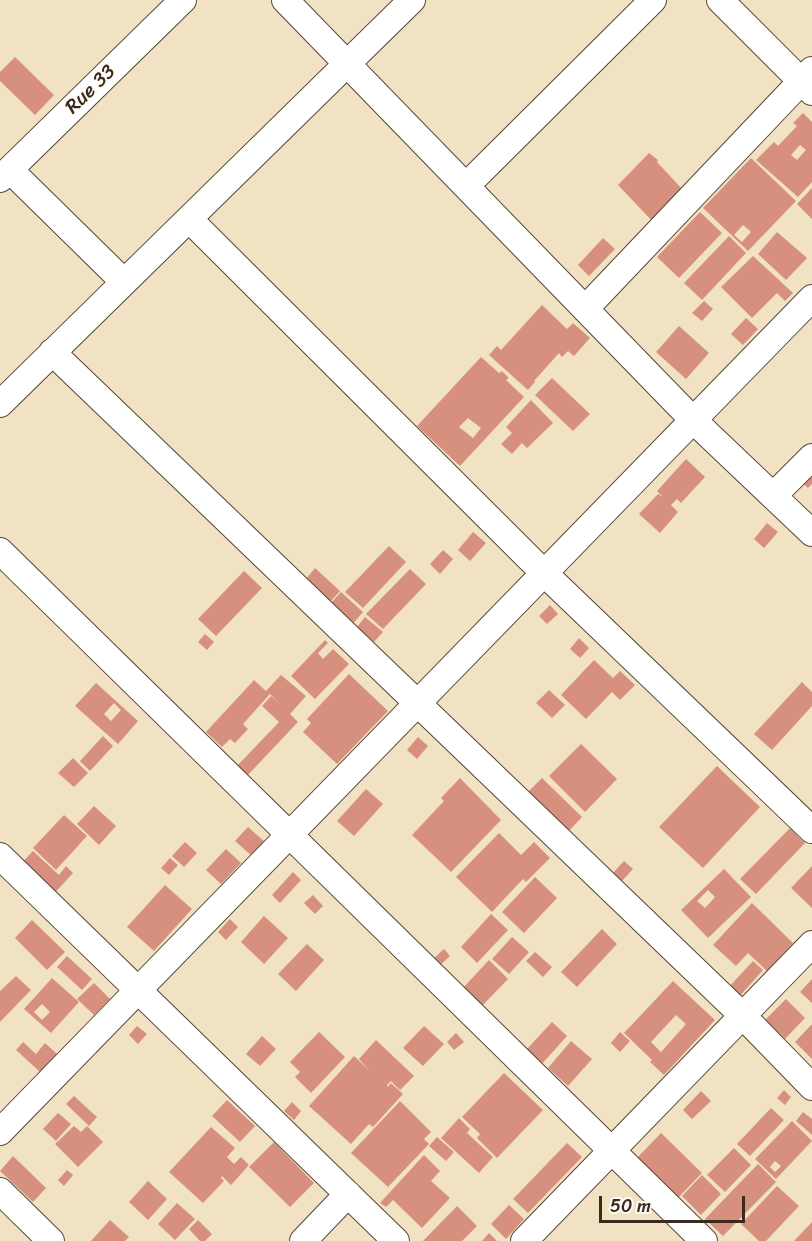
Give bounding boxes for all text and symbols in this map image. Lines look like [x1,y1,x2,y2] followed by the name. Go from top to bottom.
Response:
[61,60,121,120] street label: Rue 33
[602,1184,748,1222] scale bar
[610,1190,651,1222] text: 50 m

